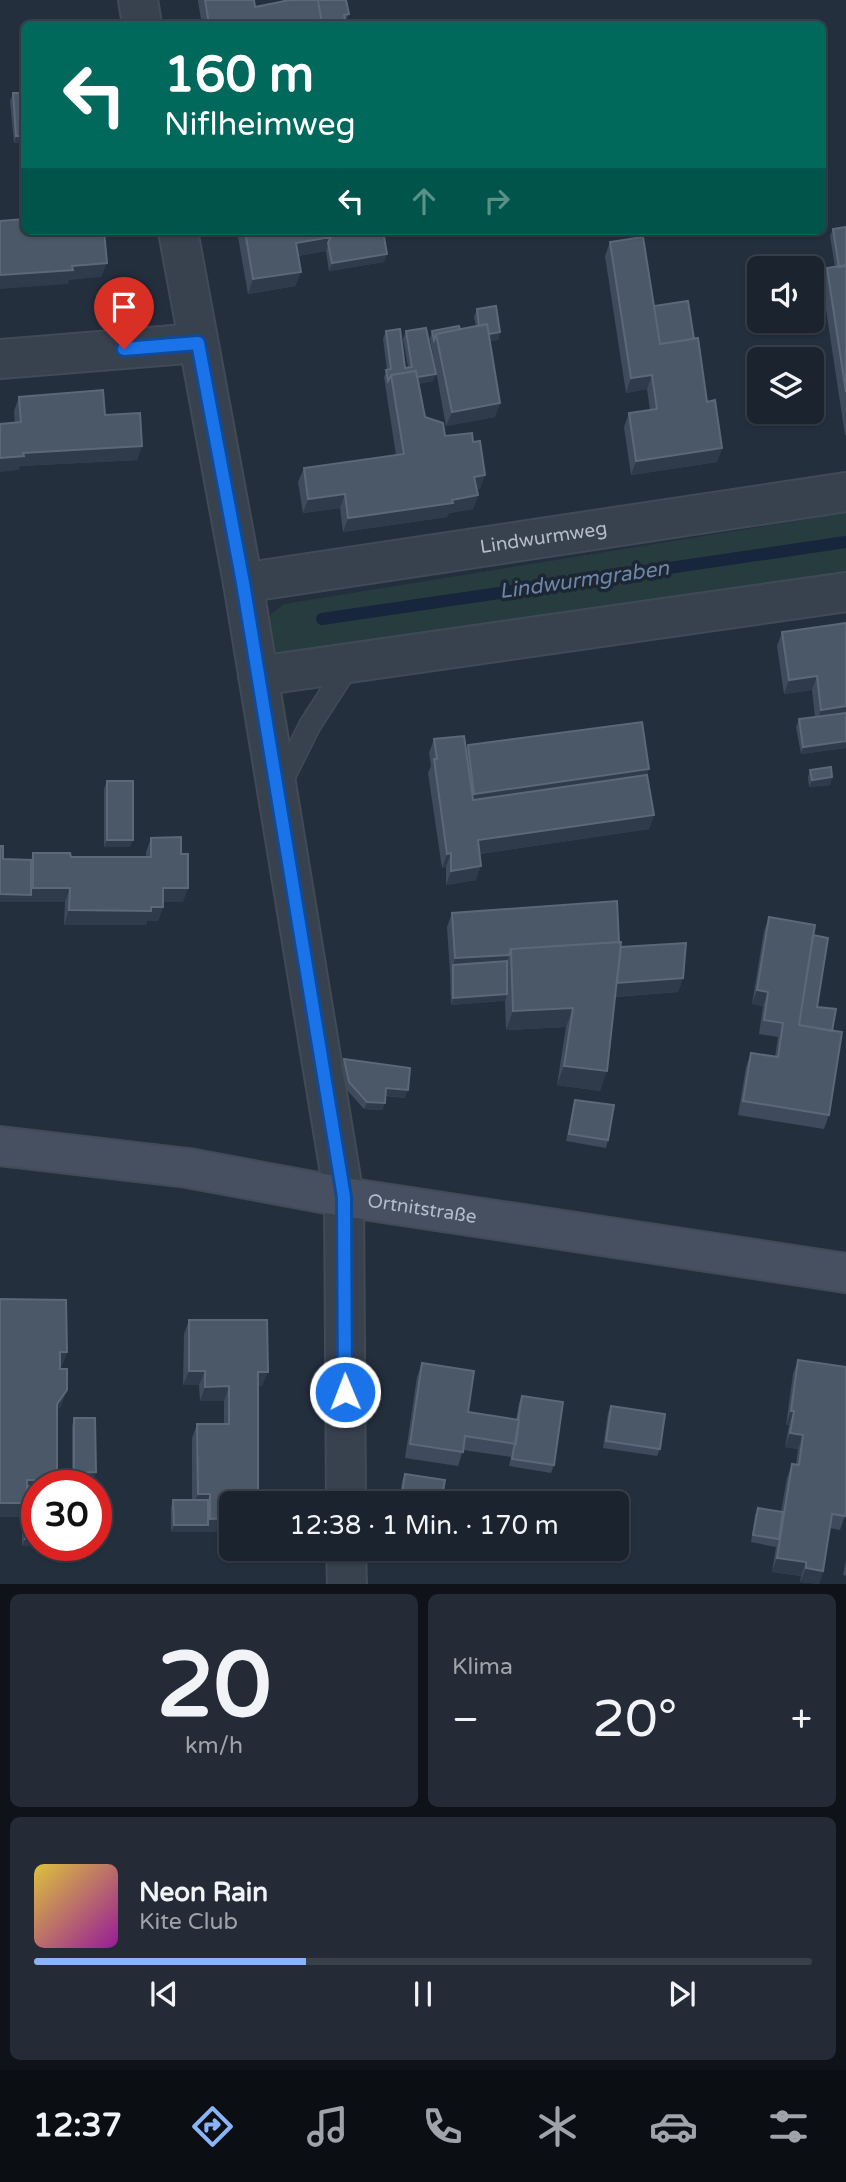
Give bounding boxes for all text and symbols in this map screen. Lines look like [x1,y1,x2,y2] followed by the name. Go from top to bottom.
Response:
[164,46,314,105] text: 160 m
[49,49,140,140] icon: left
[164,106,356,144] text: Niflheimweg
[332,182,370,220] icon: left
[405,182,443,220] icon: ahead
[478,182,516,220] icon: right
[747,256,824,424] map controls
[747,256,824,333] button: sound
[94,277,154,349] pin
[105,288,143,326] icon: arrive
[747,347,824,424] button: layers
[479,517,609,558] street label: Lindwurmweg
[498,556,672,604] water label: Lindwurmgraben
[366,1190,478,1228] street label: Ortnitstraße
[308,1355,382,1429] position arrow
[21,1470,112,1561] speed limit sign: 30
[289,1510,559,1541] text: 12:38 · 1 Min. · 170 m
[157,1631,271,1741] text: 20
[452,1653,513,1681] text: Klima
[592,1688,677,1751] text: 20°
[452,1697,479,1743] text: −
[791,1697,812,1743] text: +
[185,1732,243,1760] text: km/h
[139,1877,268,1908] text: Neon Rain
[139,1908,238,1936] text: Kite Club
[145,1975,183,2013] icon: previous
[404,1975,442,2013] icon: pause
[663,1975,701,2013] icon: next
[188,2102,237,2151] icon: directions
[303,2102,352,2151] icon: music
[418,2102,467,2151] icon: phone
[533,2102,582,2151] icon: climate
[649,2102,698,2151] icon: car
[764,2102,813,2151] icon: filters
[33,2107,122,2145] text: 12:37

